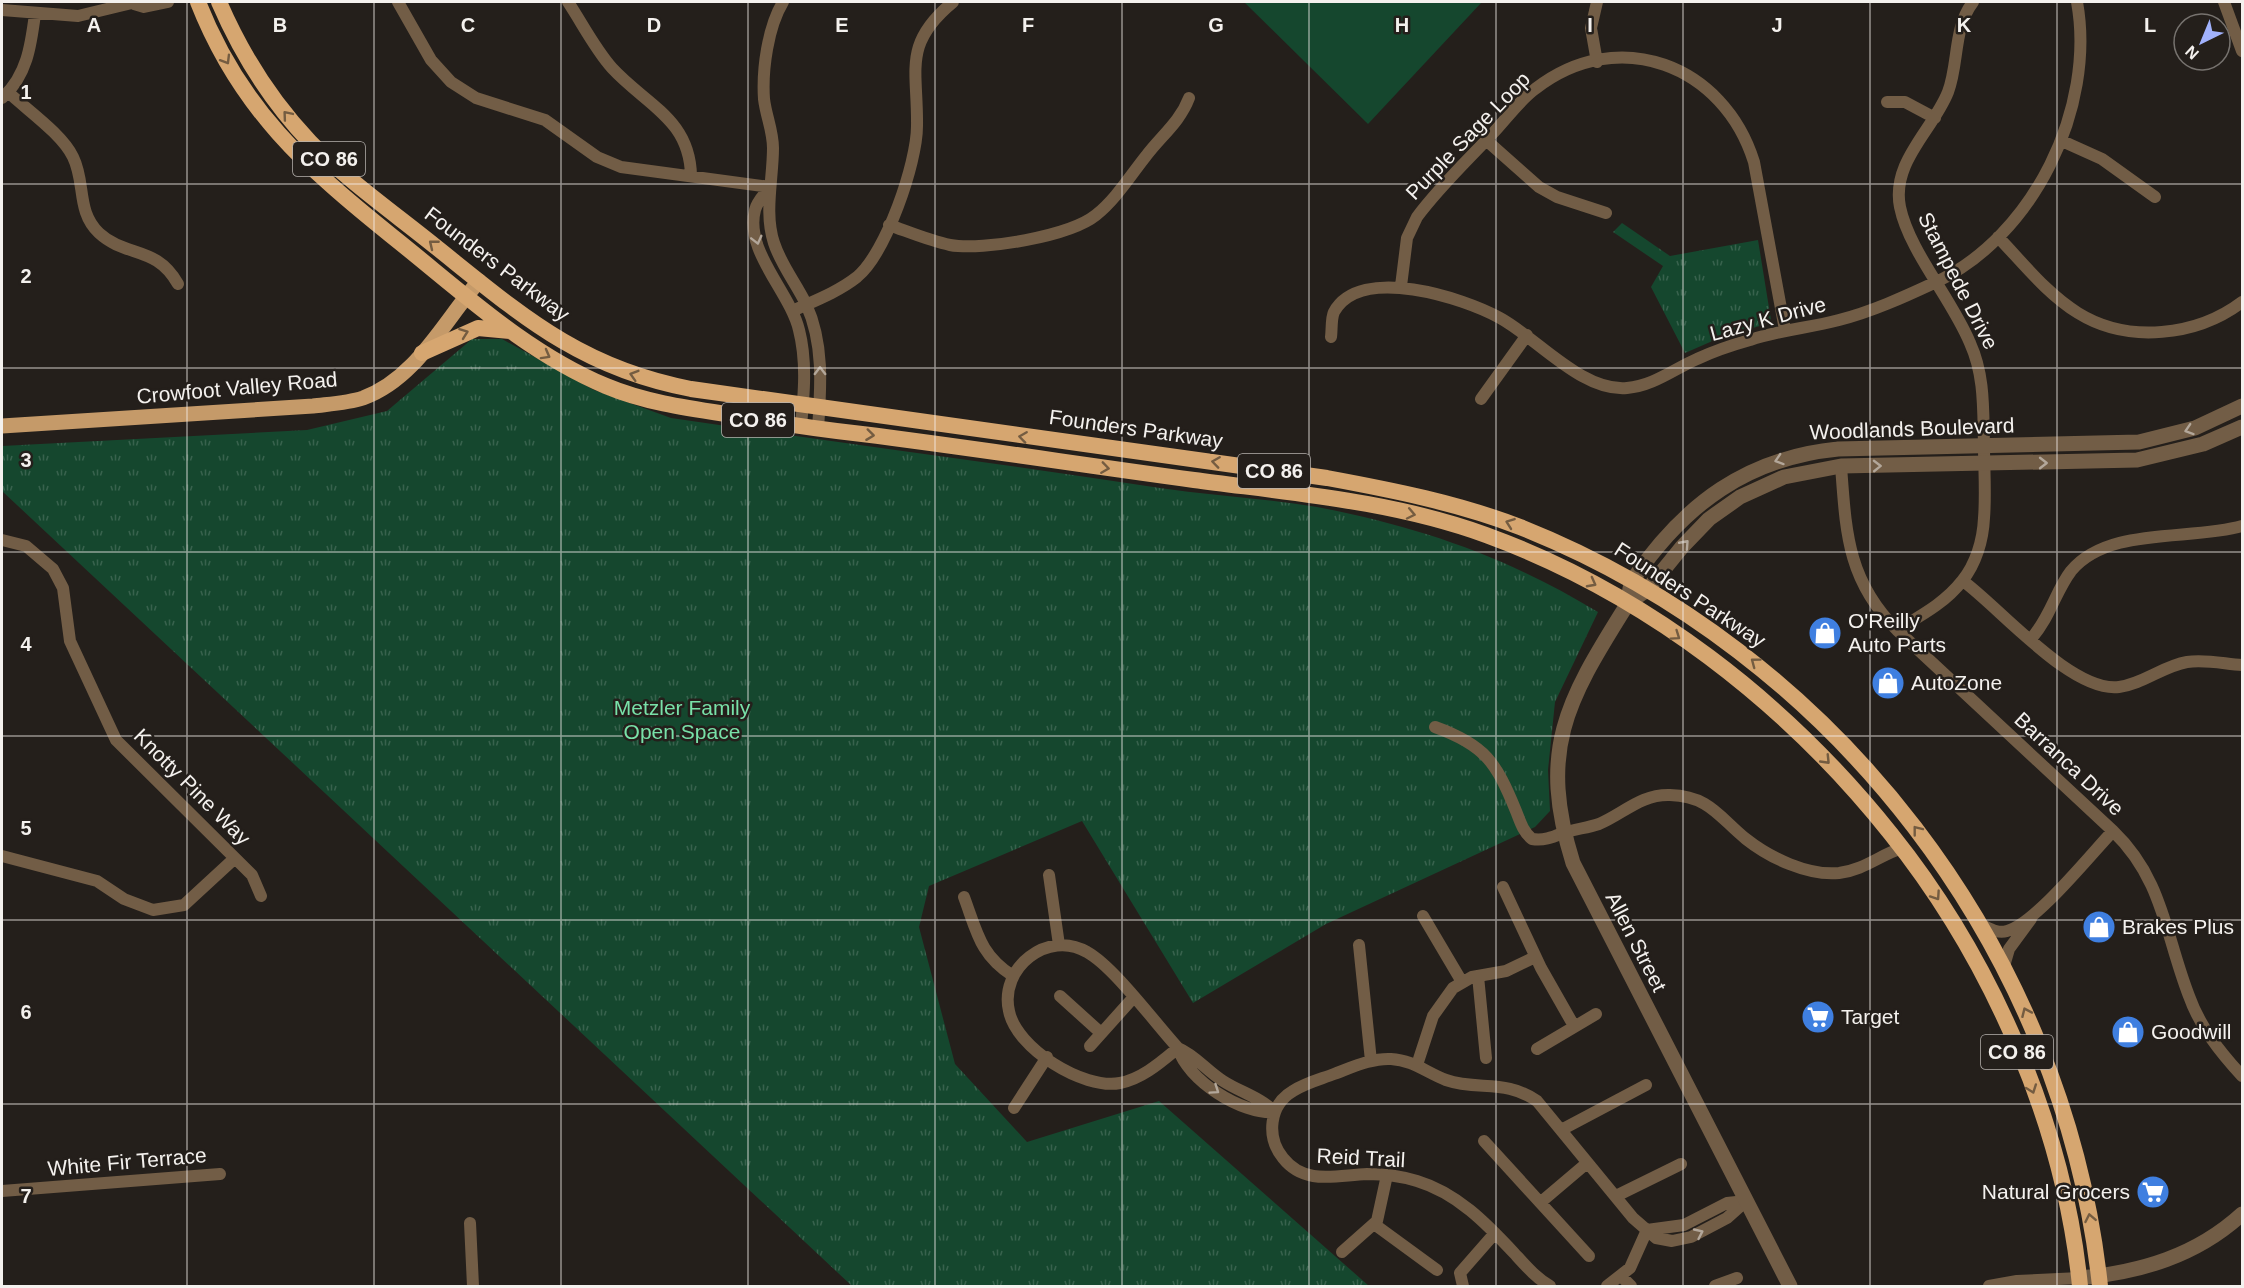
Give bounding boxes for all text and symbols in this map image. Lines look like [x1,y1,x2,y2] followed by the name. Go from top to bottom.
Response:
[2172,12,2232,72] north arrow
[87,14,101,36] text: A
[273,14,287,36] text: B
[461,14,475,36] text: C
[647,14,661,36] text: D
[835,14,849,36] text: E
[1022,14,1034,36] text: F
[1208,14,1224,36] text: G
[1395,14,1409,36] text: H
[1587,14,1593,36] text: I
[1771,14,1783,36] text: J
[1957,14,1972,36] text: K
[2144,14,2156,36] text: L
[2182,42,2202,63] text: N
[218,54,230,64] one-way arrow
[1401,67,1534,204] street label: Purple Sage Loop
[20,81,32,103] text: 1
[284,111,295,122] one-way arrow
[293,142,365,176] road number: CO 86
[420,202,575,326] street label: Founders Parkway
[1914,208,2003,353] street label: Stampede Drive
[750,235,763,245] one-way arrow
[429,240,440,251] one-way arrow
[20,265,32,287] text: 2
[1707,292,1828,345] street label: Lazy K Drive
[458,327,469,340] one-way arrow
[540,348,551,359] one-way arrow
[814,366,826,375] one-way arrow
[136,367,338,408] street label: Crowfoot Valley Road
[629,370,640,382] one-way arrow
[722,403,794,437] road number: CO 86
[1048,405,1225,452] street label: Founders Parkway
[1809,413,2015,444] street label: Woodlands Boulevard
[2184,422,2195,435] one-way arrow
[865,429,874,441] one-way arrow
[1019,431,1028,443] one-way arrow
[20,449,32,471] text: 3
[1774,453,1785,465] one-way arrow
[1238,454,1310,488] road number: CO 86
[1212,457,1221,469] one-way arrow
[2038,457,2047,469] one-way arrow
[1873,460,1882,472] one-way arrow
[1100,461,1109,473] one-way arrow
[1406,507,1416,520] one-way arrow
[1505,518,1515,531] one-way arrow
[1611,537,1770,652] street label: Founders Parkway
[1678,540,1689,551] one-way arrow
[1586,576,1597,587] one-way arrow
[1848,609,1946,656] place label: O'Reilly Auto Parts
[1807,615,1843,651] shop icon: O'Reilly Auto Parts
[1670,628,1681,639] one-way arrow
[20,633,32,655] text: 4
[1750,659,1761,670] one-way arrow
[1870,665,1906,701] shop icon: AutoZone
[1911,671,2002,694] place label: AutoZone
[614,696,751,743] park label: Metzler Family Open Space
[2010,707,2128,820] street label: Barranca Drive
[130,724,255,850] street label: Knotty Pine Way
[1819,753,1830,763] one-way arrow
[20,817,32,839] text: 5
[1914,826,1925,837] one-way arrow
[1602,888,1671,996] street label: Allen Street
[1929,889,1940,900] one-way arrow
[2081,909,2117,945] shop icon: Brakes Plus
[2122,915,2234,938] place label: Brakes Plus
[1800,999,1836,1035] supermarket icon: Target
[20,1001,32,1023] text: 6
[1841,1005,1900,1028] place label: Target
[2021,1008,2033,1019] one-way arrow
[2110,1014,2146,1050] shop icon: Goodwill
[2151,1020,2232,1043] place label: Goodwill
[1981,1035,2053,1069] road number: CO 86
[1209,1083,1220,1094] one-way arrow
[2024,1083,2037,1093] one-way arrow
[47,1143,207,1180] street label: White Fir Terrace
[1316,1144,1406,1171] street label: Reid Trail
[2135,1174,2171,1210] supermarket icon: Natural Grocers
[1982,1180,2130,1203] place label: Natural Grocers
[20,1185,32,1207] text: 7
[2084,1213,2097,1223] one-way arrow
[1692,1228,1703,1240] one-way arrow

